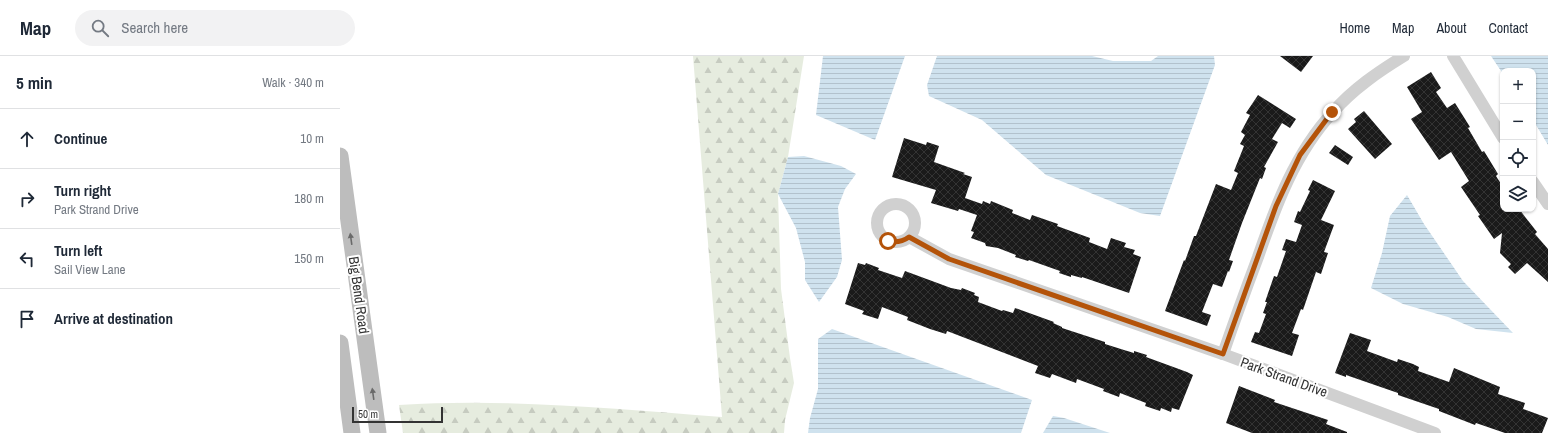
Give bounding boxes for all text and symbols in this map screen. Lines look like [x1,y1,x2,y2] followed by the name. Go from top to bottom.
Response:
[75,10,355,46] search box
[20,15,51,41] text: Map
[89,17,111,39] icon: search
[121,17,188,38] text: Search here
[1339,19,1370,37] text: Home
[1392,19,1414,37] text: Map
[1436,19,1466,37] text: About
[1488,19,1528,37] text: Contact
[1500,68,1536,212] map controls
[1500,68,1536,104] button: +
[16,71,52,94] text: 5 min
[262,74,324,91] text: Walk · 340 m
[1323,103,1341,121] route end
[1500,104,1536,140] button: −
[16,128,38,150] icon: ahead
[54,128,107,149] text: Continue
[300,130,324,147] text: 10 m
[1500,140,1536,176] button: locate
[1500,176,1536,212] button: layers
[54,180,111,201] text: Turn right
[16,188,38,210] icon: right
[294,190,324,207] text: 180 m
[54,201,139,218] text: Park Strand Drive
[879,232,897,250] route start
[348,233,354,245] one-way arrow
[54,240,102,261] text: Turn left
[16,248,38,270] icon: left
[294,250,324,267] text: 150 m
[345,255,373,335] street label: Big Bend Road
[54,261,126,278] text: Sail View Lane
[16,308,38,330] icon: arrive
[54,308,173,329] text: Arrive at destination
[1238,353,1330,401] street label: Park Strand Drive
[370,388,376,400] one-way arrow
[352,405,443,424] scale bar
[358,407,378,421] text: 50 m

